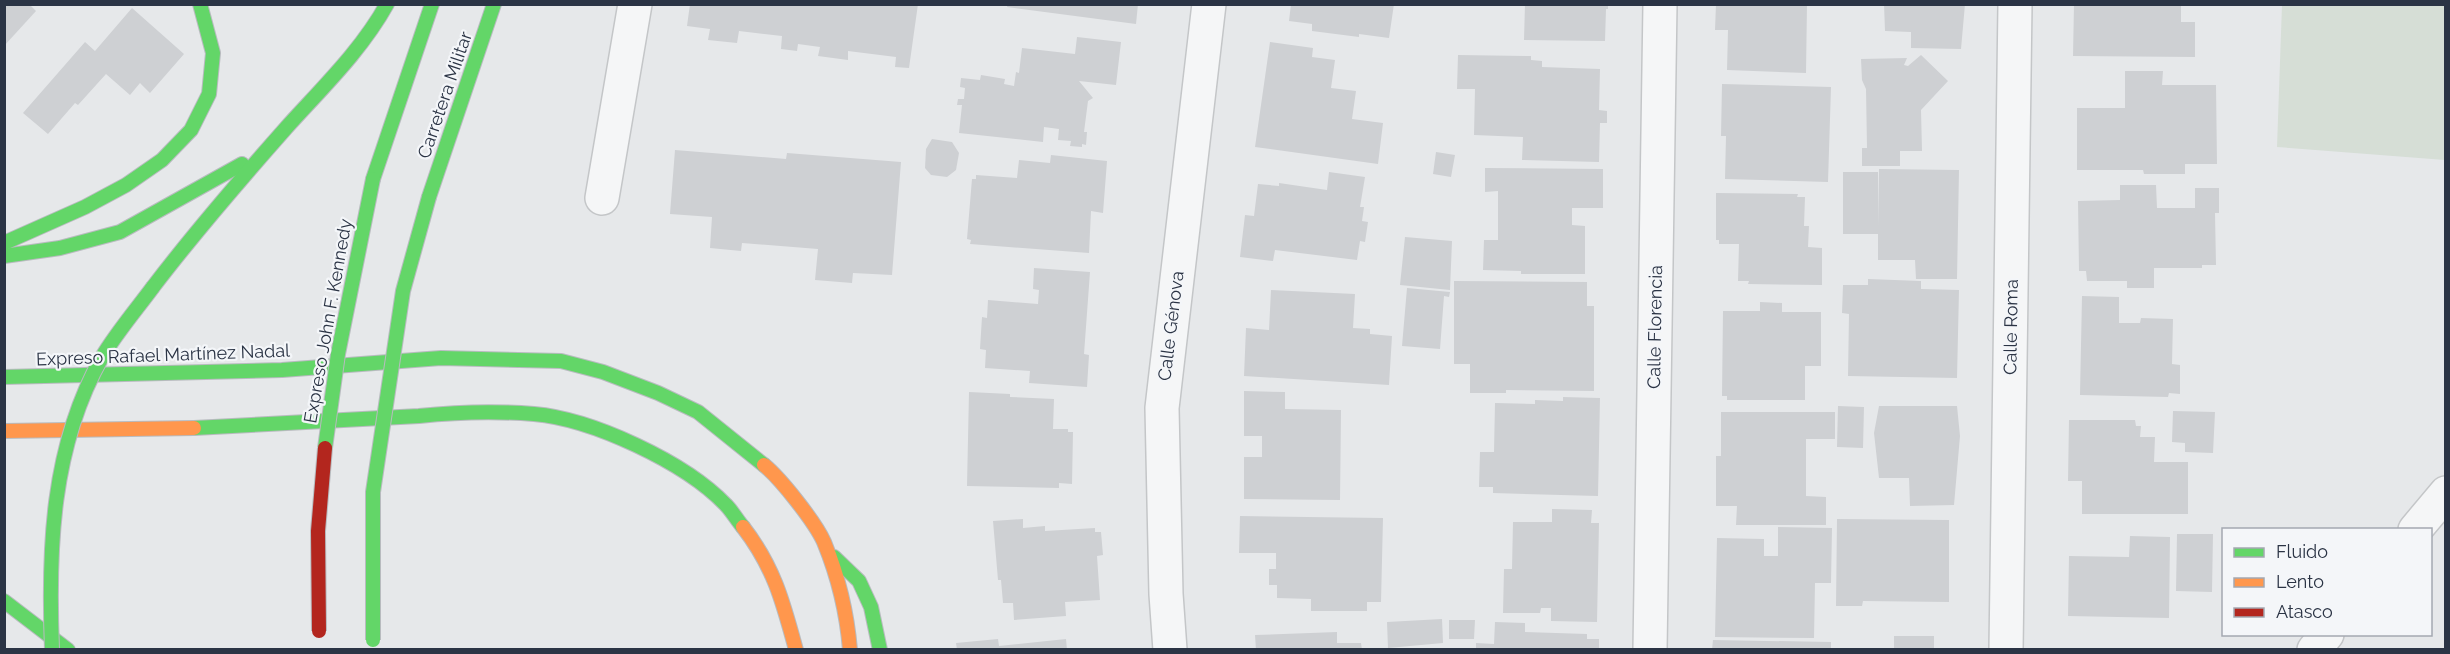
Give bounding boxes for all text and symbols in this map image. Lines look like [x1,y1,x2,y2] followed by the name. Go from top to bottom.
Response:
[413,28,476,161] street label: Carretera Militar
[299,217,356,425] street label: Expreso John F. Kennedy
[1643,265,1666,389] street label: Calle Florencia
[1153,270,1188,382] street label: Calle Génova
[1999,279,2022,375] street label: Calle Roma
[36,340,290,369] street label: Expreso Rafael Martínez Nadal
[2222,528,2432,636] legend
[2276,541,2328,562] text: Fluido
[2276,571,2324,592] text: Lento
[2276,601,2333,622] text: Atasco

